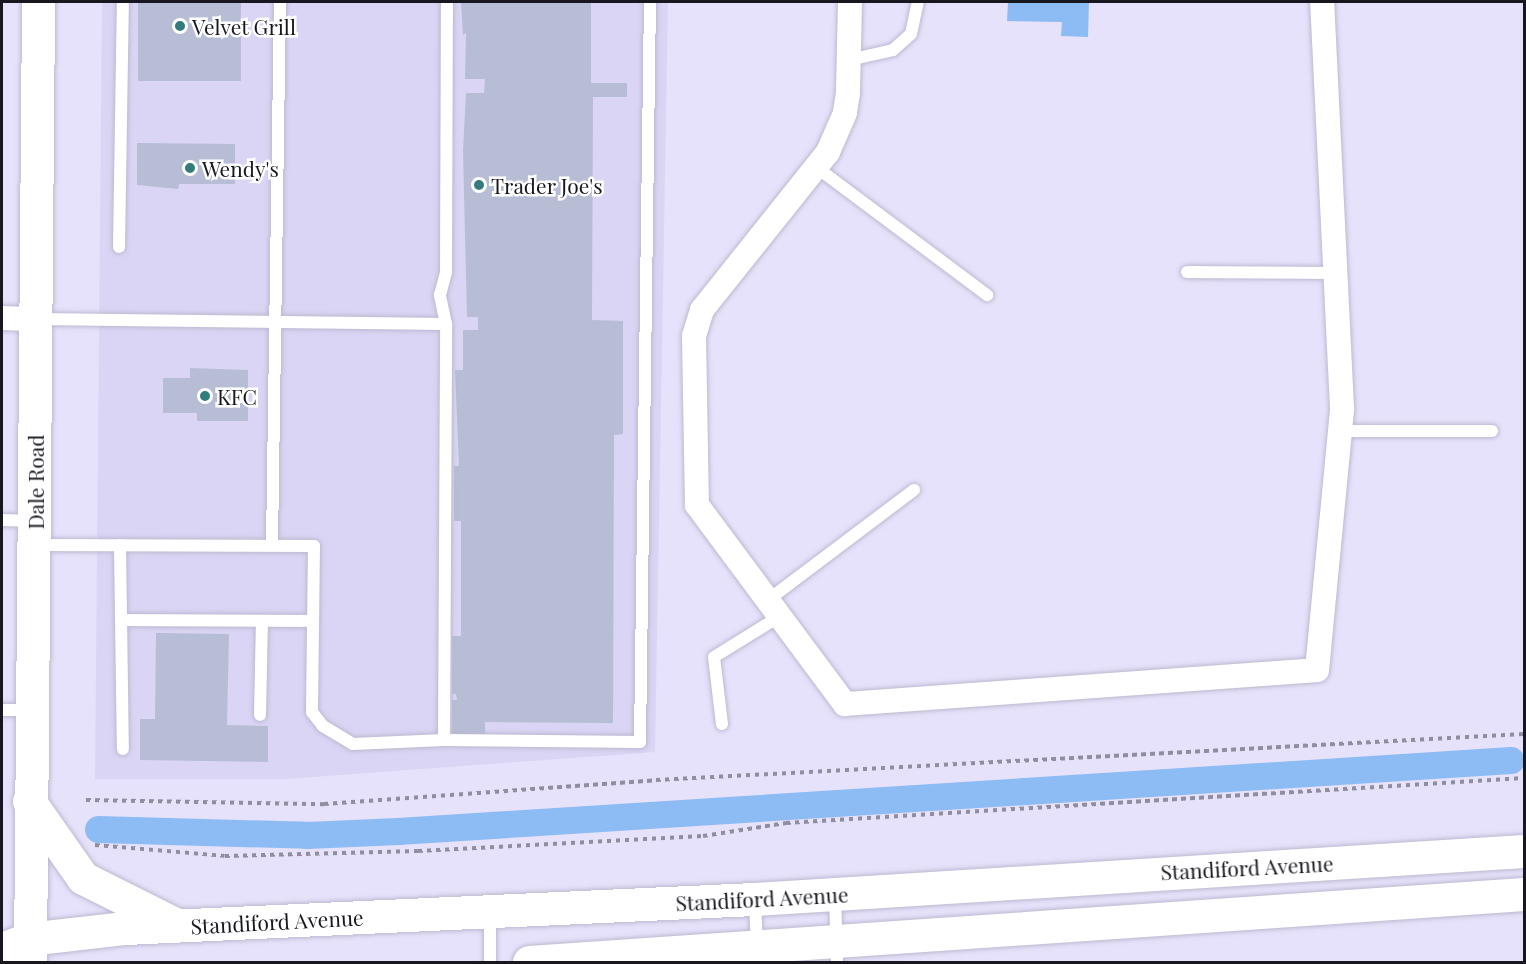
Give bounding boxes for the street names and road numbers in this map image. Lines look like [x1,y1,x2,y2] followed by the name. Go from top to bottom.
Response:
[22,435,48,529] street label: Dale Road
[1160,850,1334,884] street label: Standiford Avenue
[675,881,849,915] street label: Standiford Avenue
[190,904,364,938] street label: Standiford Avenue

